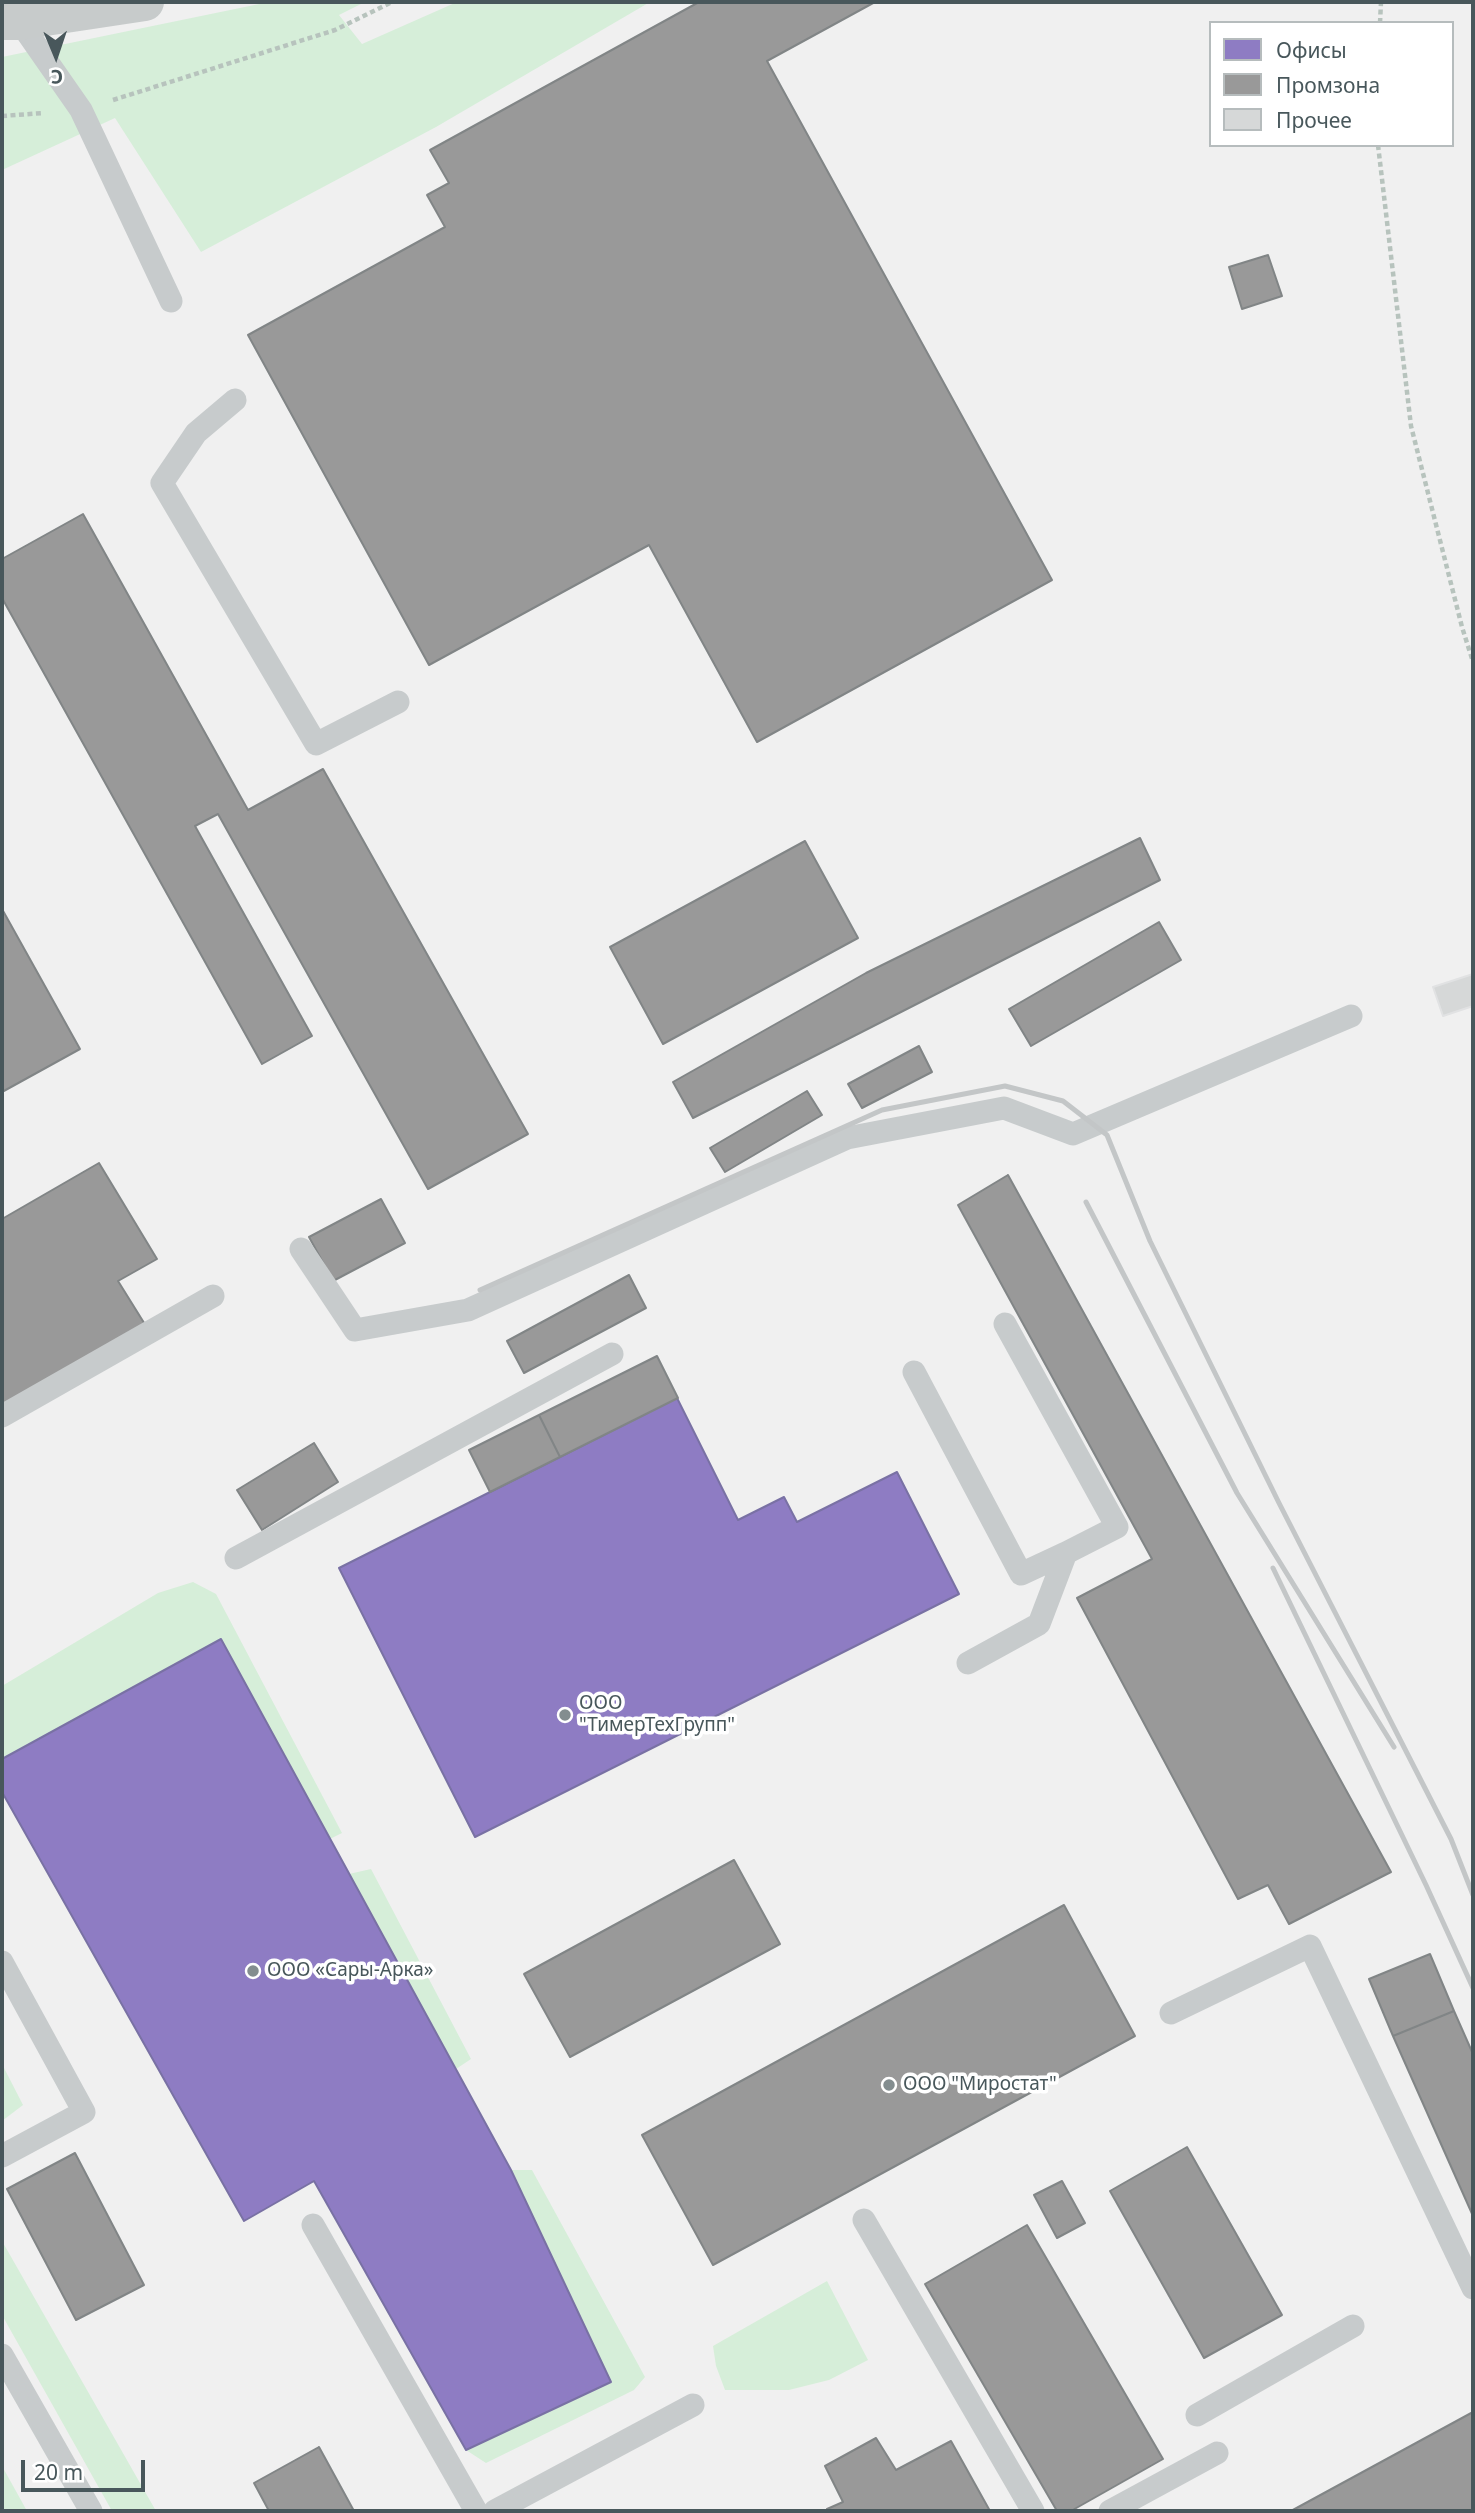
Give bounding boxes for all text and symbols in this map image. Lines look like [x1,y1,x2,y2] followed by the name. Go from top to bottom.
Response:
[21,21,91,91] north arrow
[1209,21,1454,147] legend
[1276,36,1347,64] text: Офисы
[50,64,63,90] text: С
[1276,71,1380,99] text: Промзона
[1276,106,1352,134] text: Прочее
[579,1693,735,1737] place label: ООО "ТимерТехГрупп"
[557,1707,573,1723] marker: ООО "ТимерТехГрупп"
[267,1960,433,1982] place label: ООО «Сары-Арка»
[245,1963,261,1979] marker: ООО «Сары-Арка»
[903,2074,1057,2096] place label: ООО "Миростат"
[881,2077,897,2093] marker: ООО "Миростат"
[24,2446,149,2490] scale bar
[34,2458,83,2486] text: 20 m

